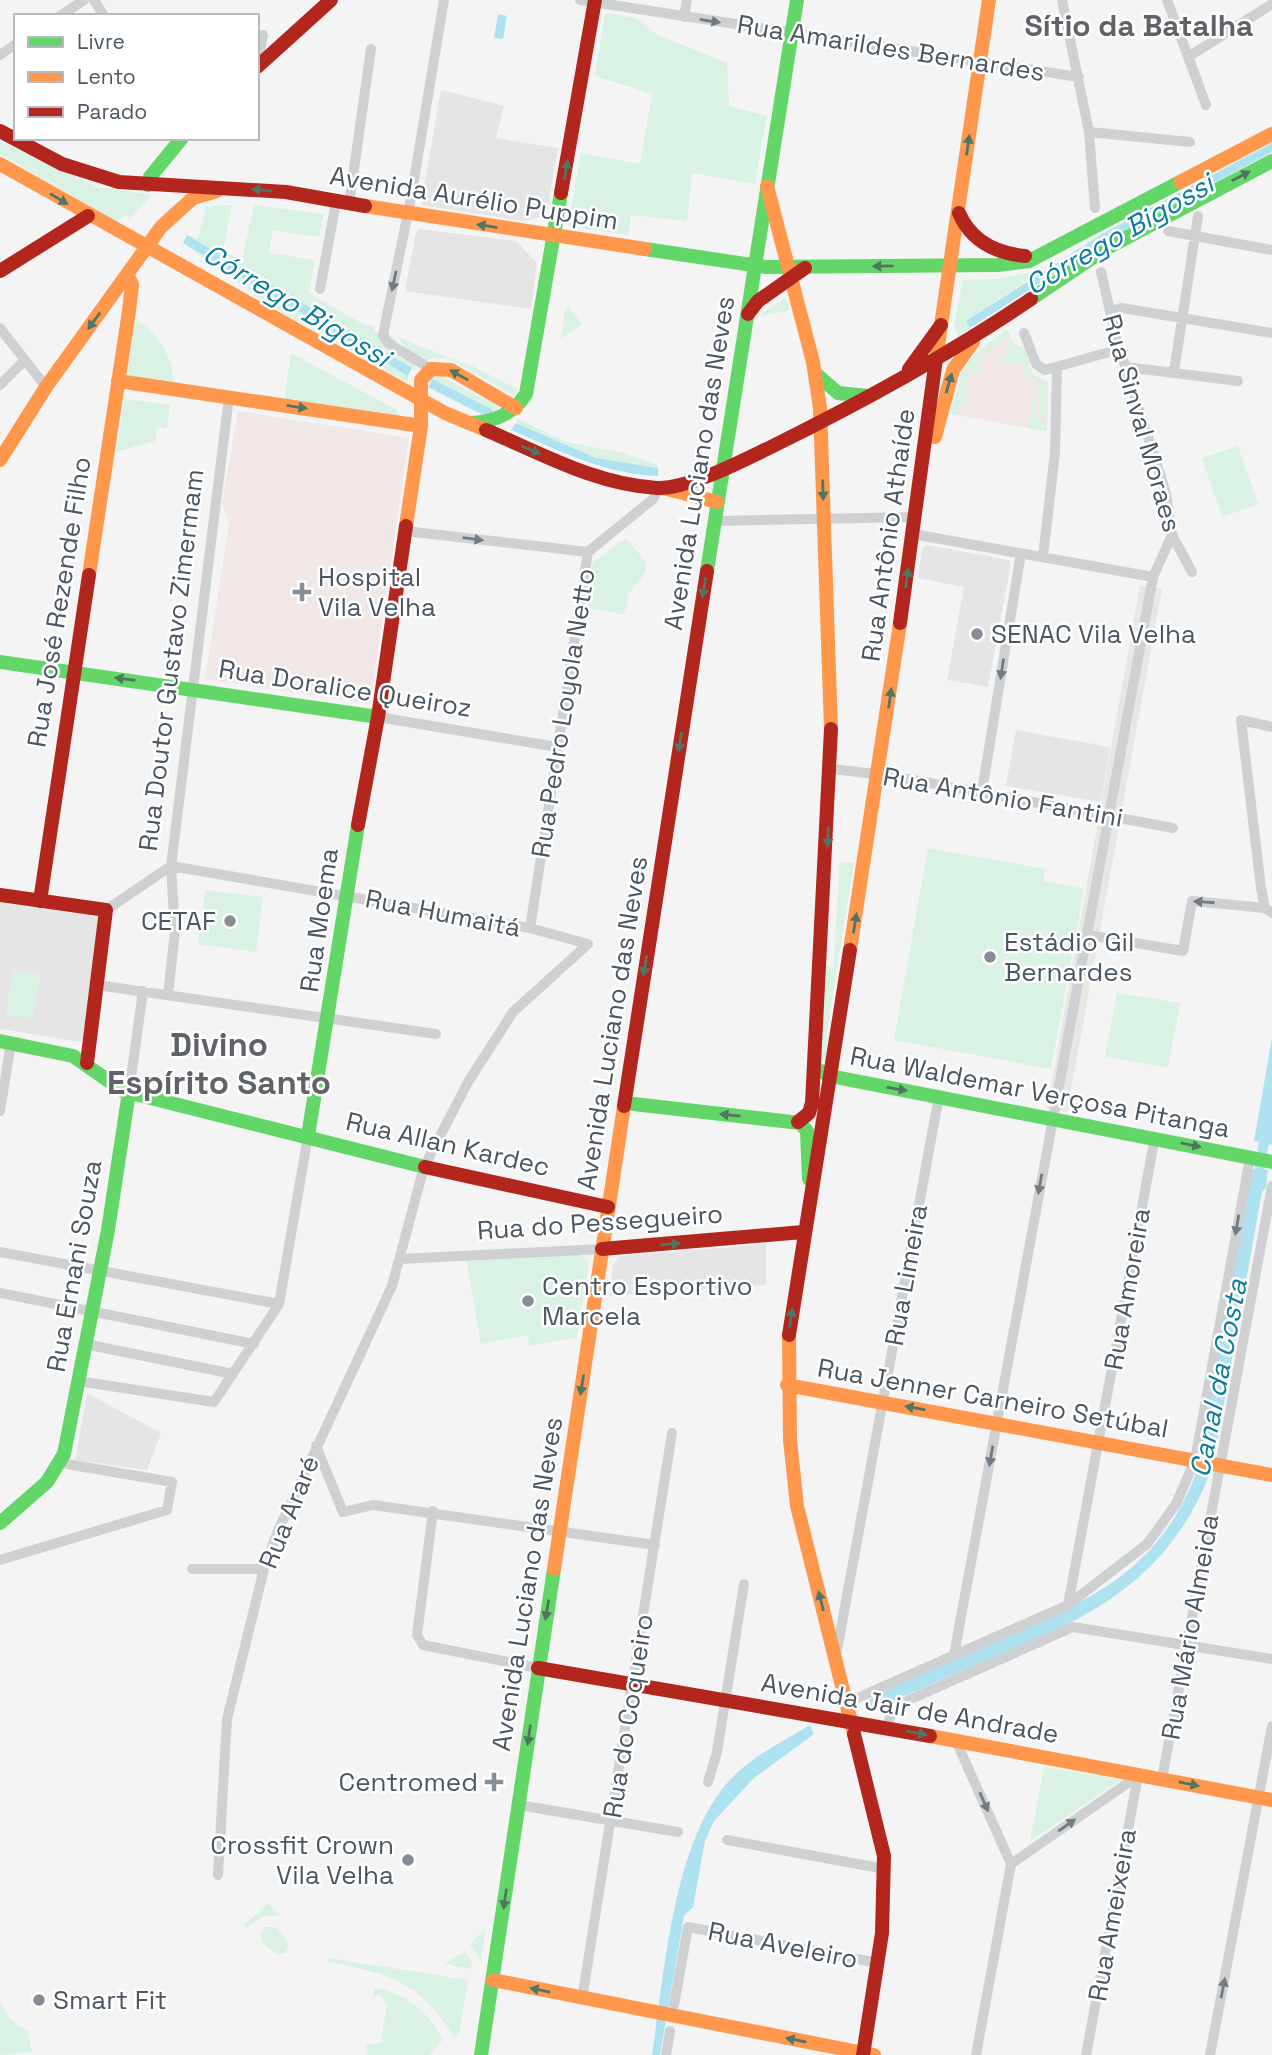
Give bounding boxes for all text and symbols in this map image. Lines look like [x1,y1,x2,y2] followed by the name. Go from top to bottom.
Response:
[1025,6,1253,45] district label: Sítio da Batalha
[735,7,1047,89] street label: Rua Amarildes Bernardes
[14,14,259,140] legend
[699,16,721,27] one-way arrow
[77,28,125,55] text: Livre
[77,63,136,90] text: Lento
[77,98,147,125] text: Parado
[963,134,974,156] one-way arrow
[327,158,621,238] street label: Avenida Aurélio Puppim
[561,158,572,180] one-way arrow
[1018,164,1222,303] water label: Córrego Bigossi
[1231,171,1251,182] one-way arrow
[251,184,273,195] one-way arrow
[49,192,68,205] one-way arrow
[476,221,498,232] one-way arrow
[197,235,400,377] water label: Córrego Bigossi
[872,260,894,272] one-way arrow
[389,270,400,292] one-way arrow
[656,294,742,632] street label: Avenida Luciano das Neves
[1095,310,1189,536] street label: Rua Sinval Moraes
[87,312,101,330] one-way arrow
[449,369,469,381] one-way arrow
[944,372,955,394] one-way arrow
[286,402,308,413] one-way arrow
[853,406,923,664] street label: Rua Antônio Athaíde
[521,445,542,456] one-way arrow
[19,454,99,750] street label: Rua José Rezende Filho
[131,467,211,853] street label: Rua Doutor Gustavo Zimermam
[818,479,829,501] one-way arrow
[462,534,484,545] one-way arrow
[318,560,436,624] place label: Hospital Vila Velha
[523,566,603,860] street label: Rua Pedro Loyola Netto
[902,567,913,589] one-way arrow
[698,577,709,599] one-way arrow
[292,582,312,602] marker: Hospital Vila Velha
[991,617,1196,651] place label: SENAC Vila Velha
[969,626,985,642] marker: SENAC Vila Velha
[216,651,474,725] street label: Rua Doralice Queiroz
[996,658,1007,680] one-way arrow
[113,674,135,685] one-way arrow
[885,687,896,709] one-way arrow
[674,731,685,753] one-way arrow
[880,759,1126,835] street label: Rua Antônio Fantini
[822,826,833,848] one-way arrow
[292,846,346,994] street label: Rua Moema
[569,854,655,1192] street label: Avenida Luciano das Neves
[362,881,524,945] street label: Rua Humaitá
[1192,897,1214,908] one-way arrow
[141,904,216,938] place label: CETAF
[850,912,861,934] one-way arrow
[222,913,238,929] marker: CETAF
[1004,925,1134,989] place label: Estádio Gil Bernardes
[982,949,998,965] marker: Estádio Gil Bernardes
[639,956,650,978] one-way arrow
[107,1024,331,1104] district label: Divino Espírito Santo
[847,1038,1233,1146] street label: Rua Waldemar Verçosa Pitanga
[886,1083,908,1094] one-way arrow
[343,1104,553,1184] street label: Rua Allan Kardec
[719,1109,741,1120] one-way arrow
[1180,1140,1202,1151] one-way arrow
[39,1157,109,1375] street label: Rua Ernani Souza
[1034,1173,1045,1195] one-way arrow
[476,1196,724,1248] street label: Rua do Pessegueiro
[877,1202,935,1348] street label: Rua Limeira
[1096,1205,1158,1373] street label: Rua Amoreira
[1232,1214,1243,1236] one-way arrow
[659,1238,681,1249] one-way arrow
[542,1269,753,1333] place label: Centro Esportivo Marcela
[1181,1275,1255,1480] water label: Canal da Costa
[520,1293,536,1309] marker: Centro Esportivo Marcela
[786,1306,797,1328] one-way arrow
[815,1350,1171,1446] street label: Rua Jenner Carneiro Setúbal
[576,1374,587,1396] one-way arrow
[904,1402,926,1413] one-way arrow
[484,1415,570,1753] street label: Avenida Luciano das Neves
[985,1445,996,1467] one-way arrow
[251,1450,327,1574] street label: Rua Araré
[1153,1511,1227,1742] street label: Rua Mário Almeida
[815,1590,826,1612] one-way arrow
[541,1599,552,1621] one-way arrow
[595,1612,661,1820] street label: Rua do Coqueiro
[758,1665,1062,1751] street label: Avenida Jair de Andrade
[523,1724,534,1746] one-way arrow
[906,1728,928,1739] one-way arrow
[338,1765,478,1799] place label: Centromed
[484,1772,504,1792] marker: Centromed
[1178,1779,1200,1790] one-way arrow
[978,1792,990,1812] one-way arrow
[1058,1818,1076,1832] one-way arrow
[1080,1826,1144,2004] street label: Rua Ameixeira
[210,1828,394,1892] place label: Crossfit Crown Vila Velha
[400,1852,416,1868] marker: Crossfit Crown Vila Velha
[499,1888,510,1910] one-way arrow
[705,1914,861,1976] street label: Rua Aveleiro
[1218,1977,1229,1999] one-way arrow
[53,1983,167,2017] place label: Smart Fit
[529,1984,551,1995] one-way arrow
[31,1992,47,2008] marker: Smart Fit
[785,2035,807,2046] one-way arrow

